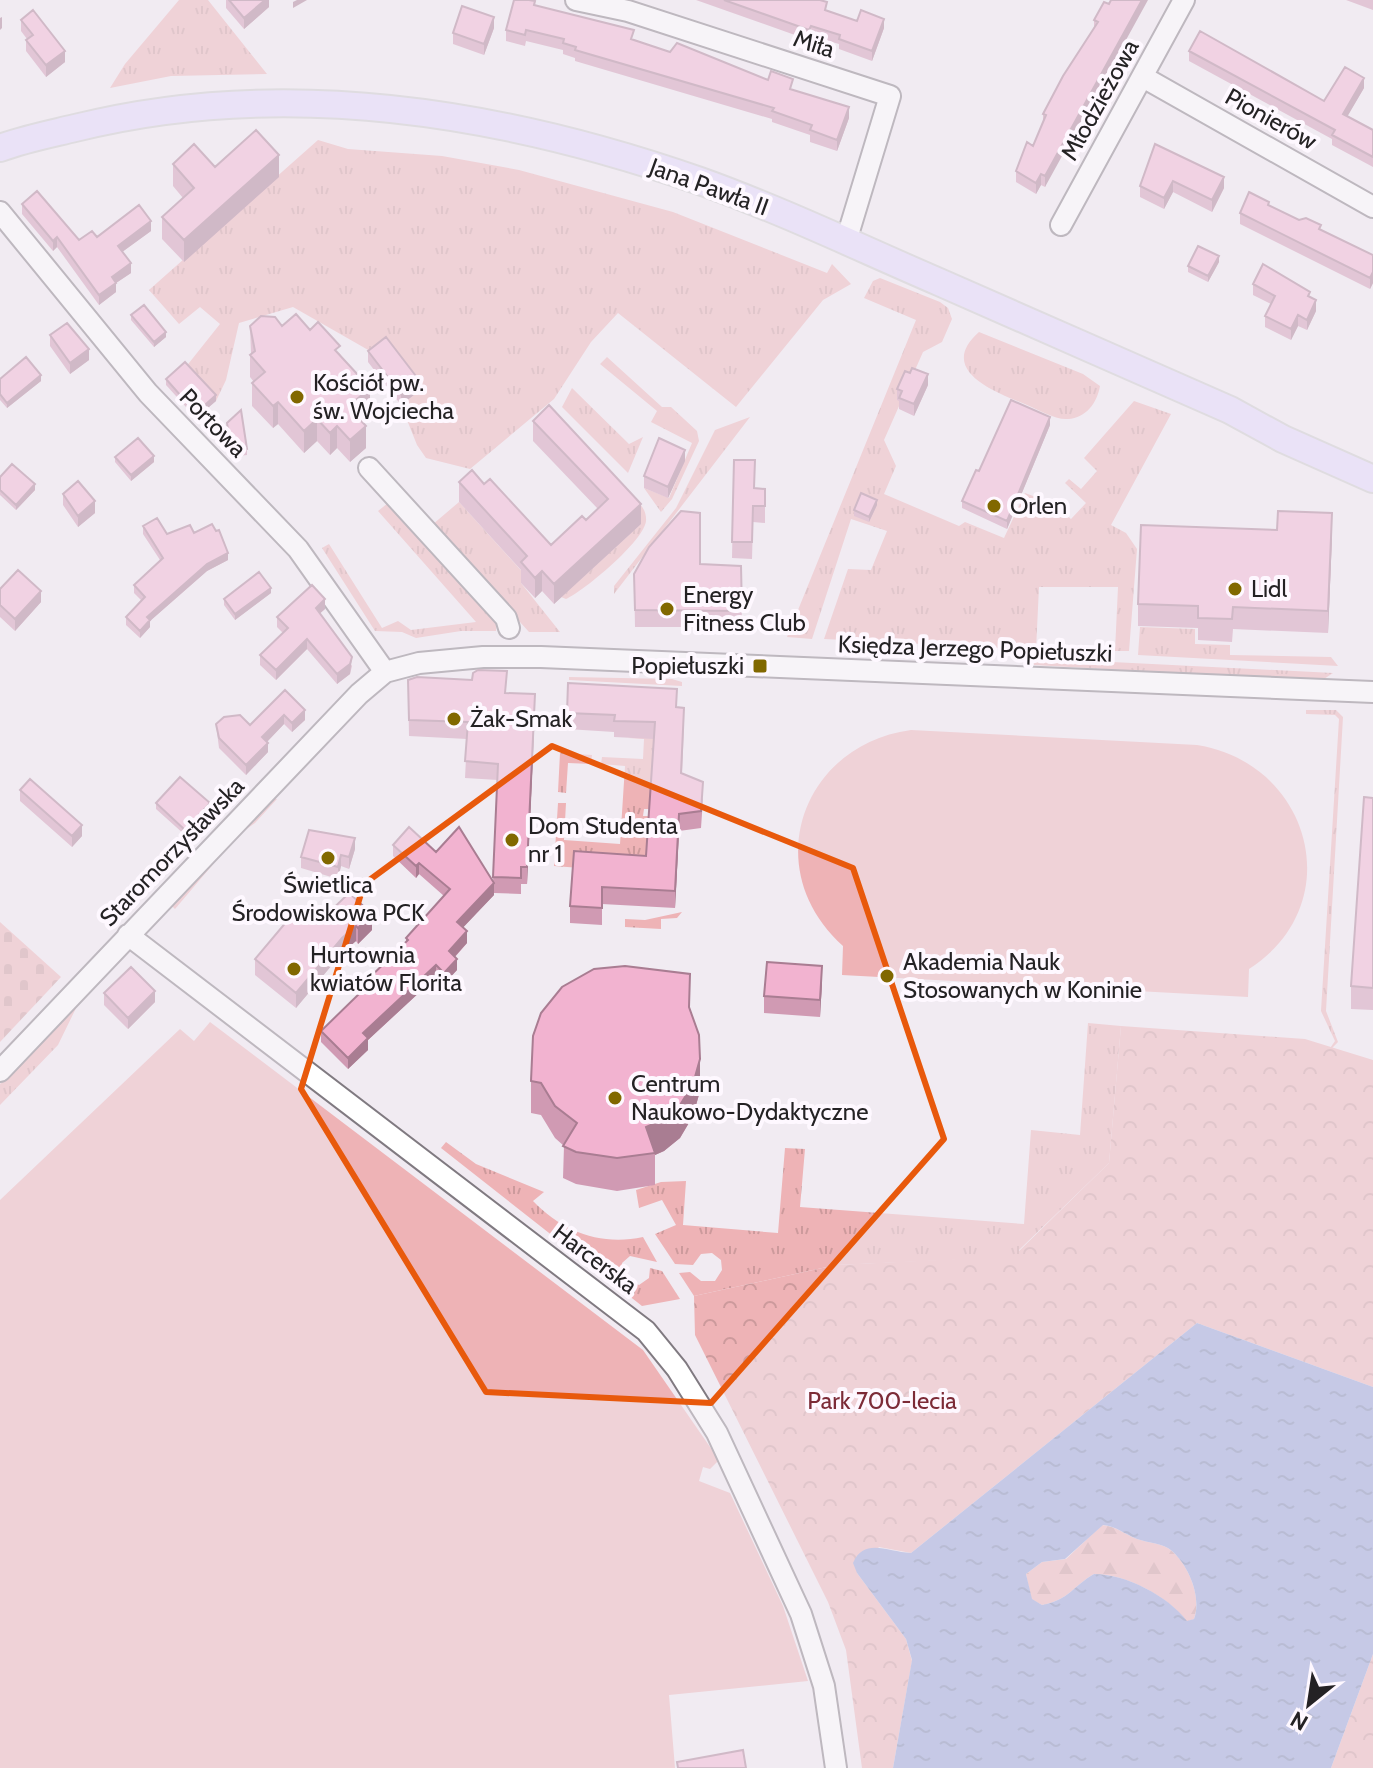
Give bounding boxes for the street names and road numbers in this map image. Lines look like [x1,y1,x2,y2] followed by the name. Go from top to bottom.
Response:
[790,23,839,64] street label: Miła
[1055,34,1145,165] street label: Młodzieżowa
[1220,82,1323,156] street label: Pionierów
[645,151,773,221] street label: Jana Pawła II
[174,382,253,463] street label: Portowa
[837,629,1113,668] street label: Księdza Jerzego Popiełuszki
[93,771,250,932] street label: Staromorzysławska
[547,1217,644,1300] street label: Harcerska

